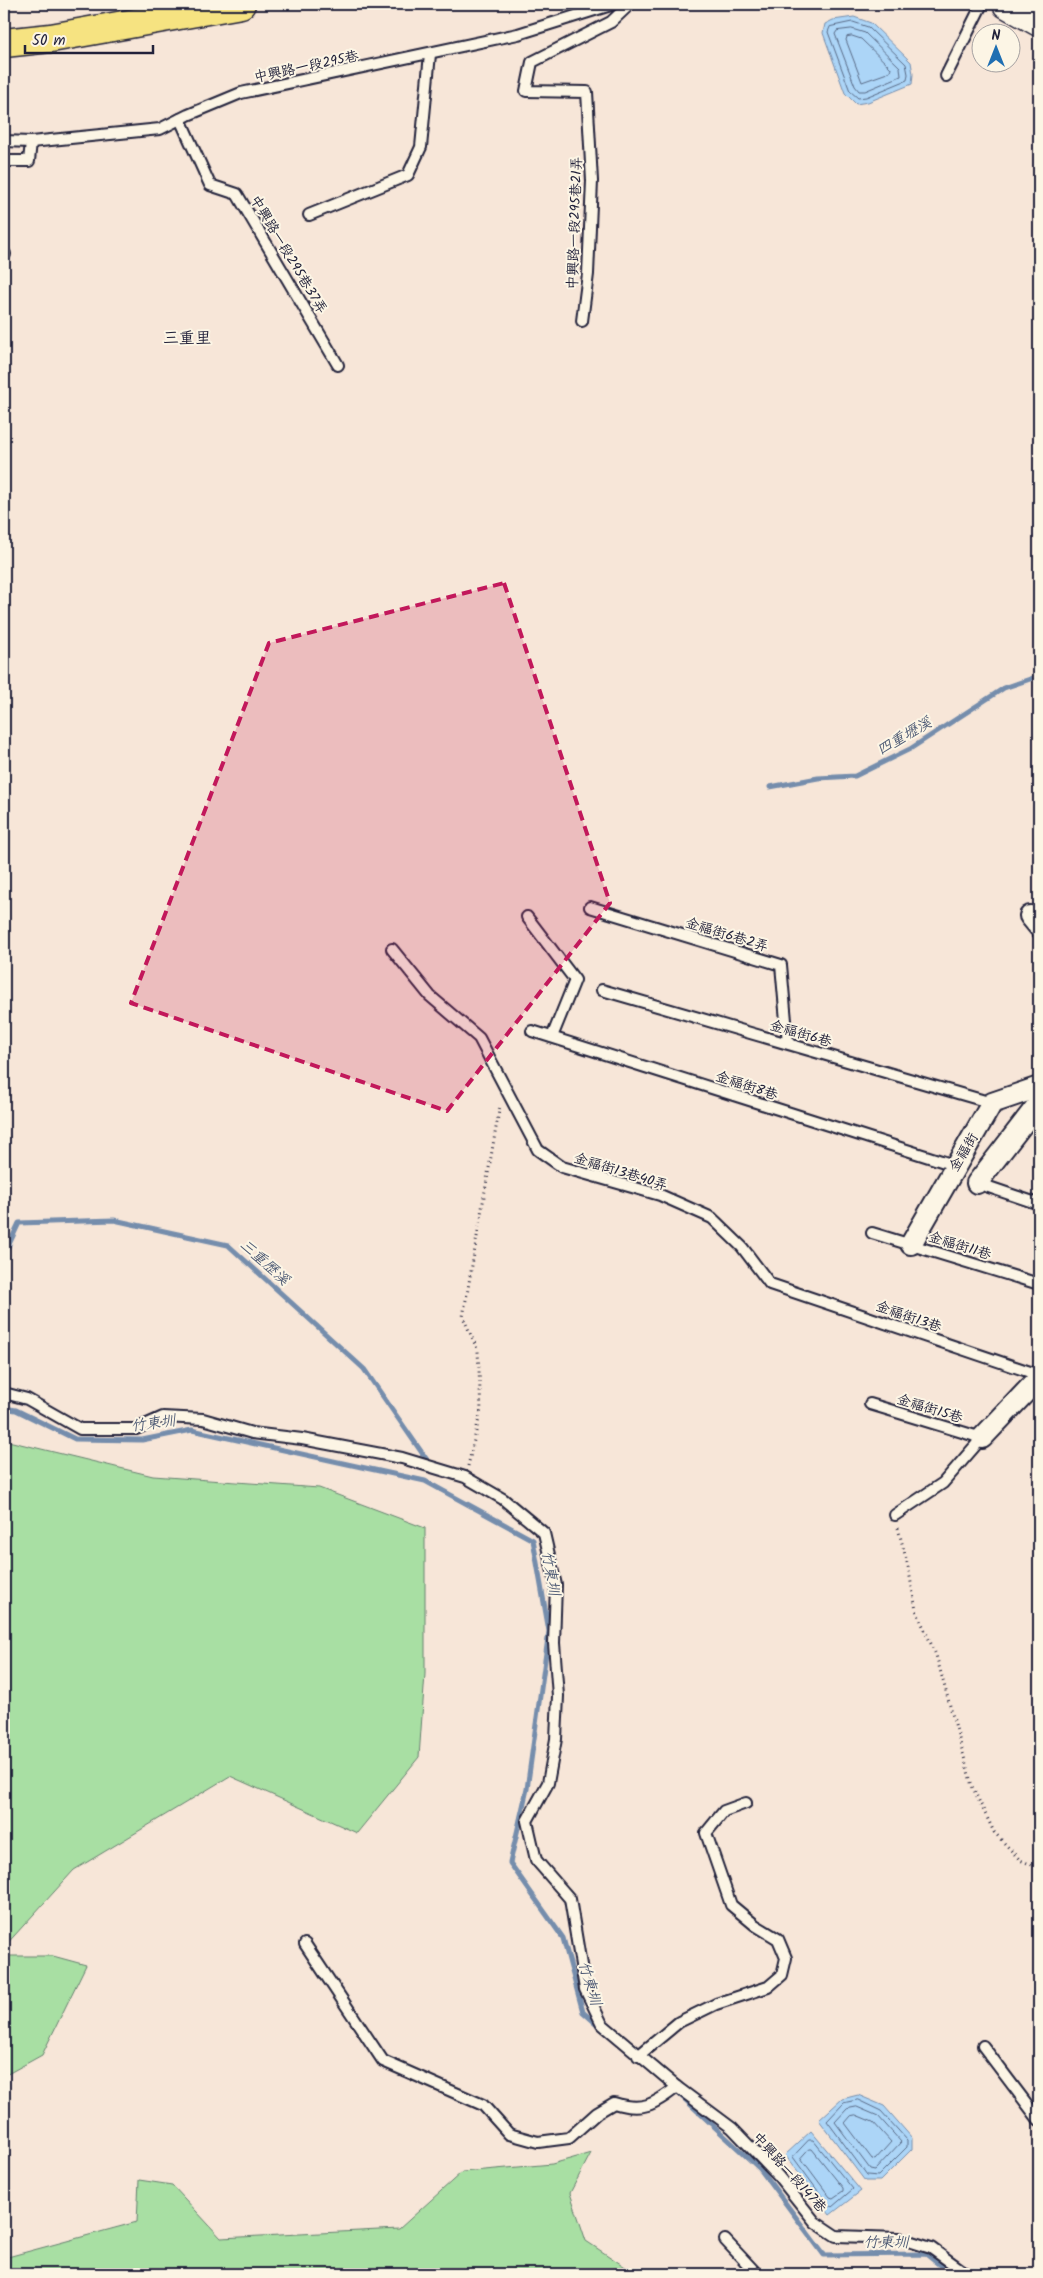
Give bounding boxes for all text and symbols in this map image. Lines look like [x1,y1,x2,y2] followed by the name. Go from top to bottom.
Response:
[25,22,152,54] scale bar
[970,22,1020,72] north arrow
[992,25,1001,47] text: N
[32,29,66,53] text: 50 m
[252,45,362,89] street label: 中興路一段295巷
[562,156,588,290] street label: 中興路一段295巷21弄
[244,191,332,318] street label: 中興路一段295巷37弄
[163,326,211,351] district label: 三重里
[873,711,937,762] water label: 四重壢溪
[682,912,771,958] street label: 金福街6巷2弄
[767,1015,835,1054] street label: 金福街6巷
[713,1066,782,1107] street label: 金福街8巷
[944,1129,984,1176] street label: 金福街
[571,1147,670,1197] street label: 金福街13巷40弄
[926,1226,995,1266] street label: 金福街11巷
[234,1234,295,1292] water label: 三重歷溪
[873,1295,946,1339] street label: 金福街13巷
[894,1389,966,1430] street label: 金福街15巷
[129,1409,179,1439] water label: 竹東圳
[534,1549,566,1599] water label: 竹東圳
[571,1958,608,2010] water label: 竹東圳
[747,2127,832,2219] street label: 中興路一段147巷
[863,2231,910,2255] water label: 竹東圳

